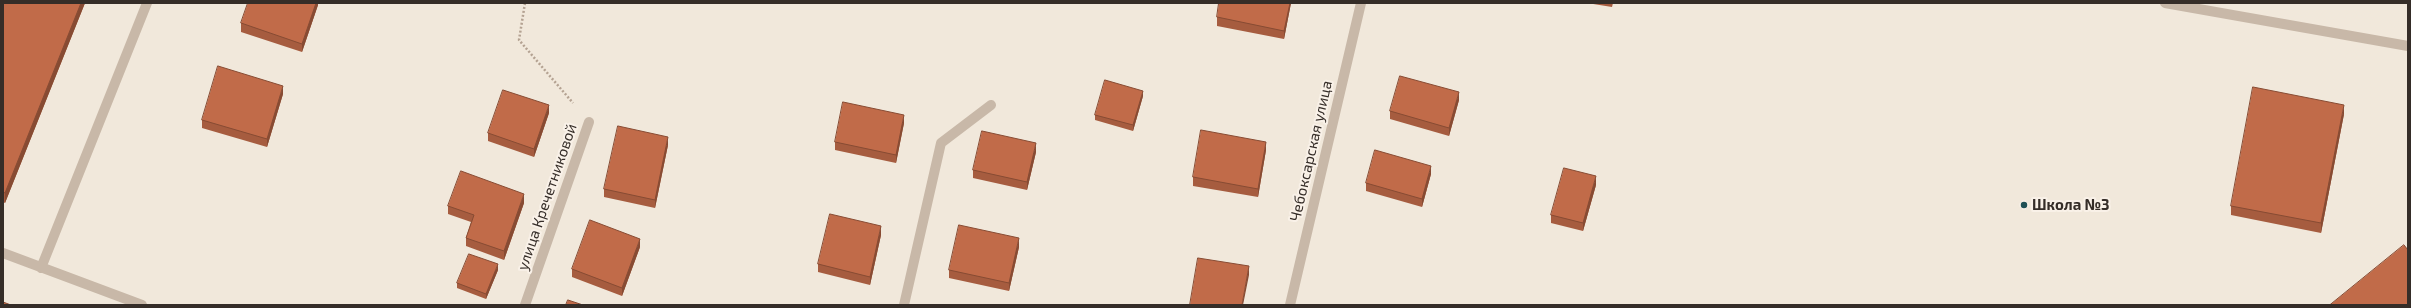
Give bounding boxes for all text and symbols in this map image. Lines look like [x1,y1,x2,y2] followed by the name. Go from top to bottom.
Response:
[1286,79,1336,223] street label: Чебоксарская улица
[513,121,581,273] street label: улица Кречетниковой
[2032,196,2110,214] place label: Школа №3
[2019,200,2029,210] marker: Школа №3

